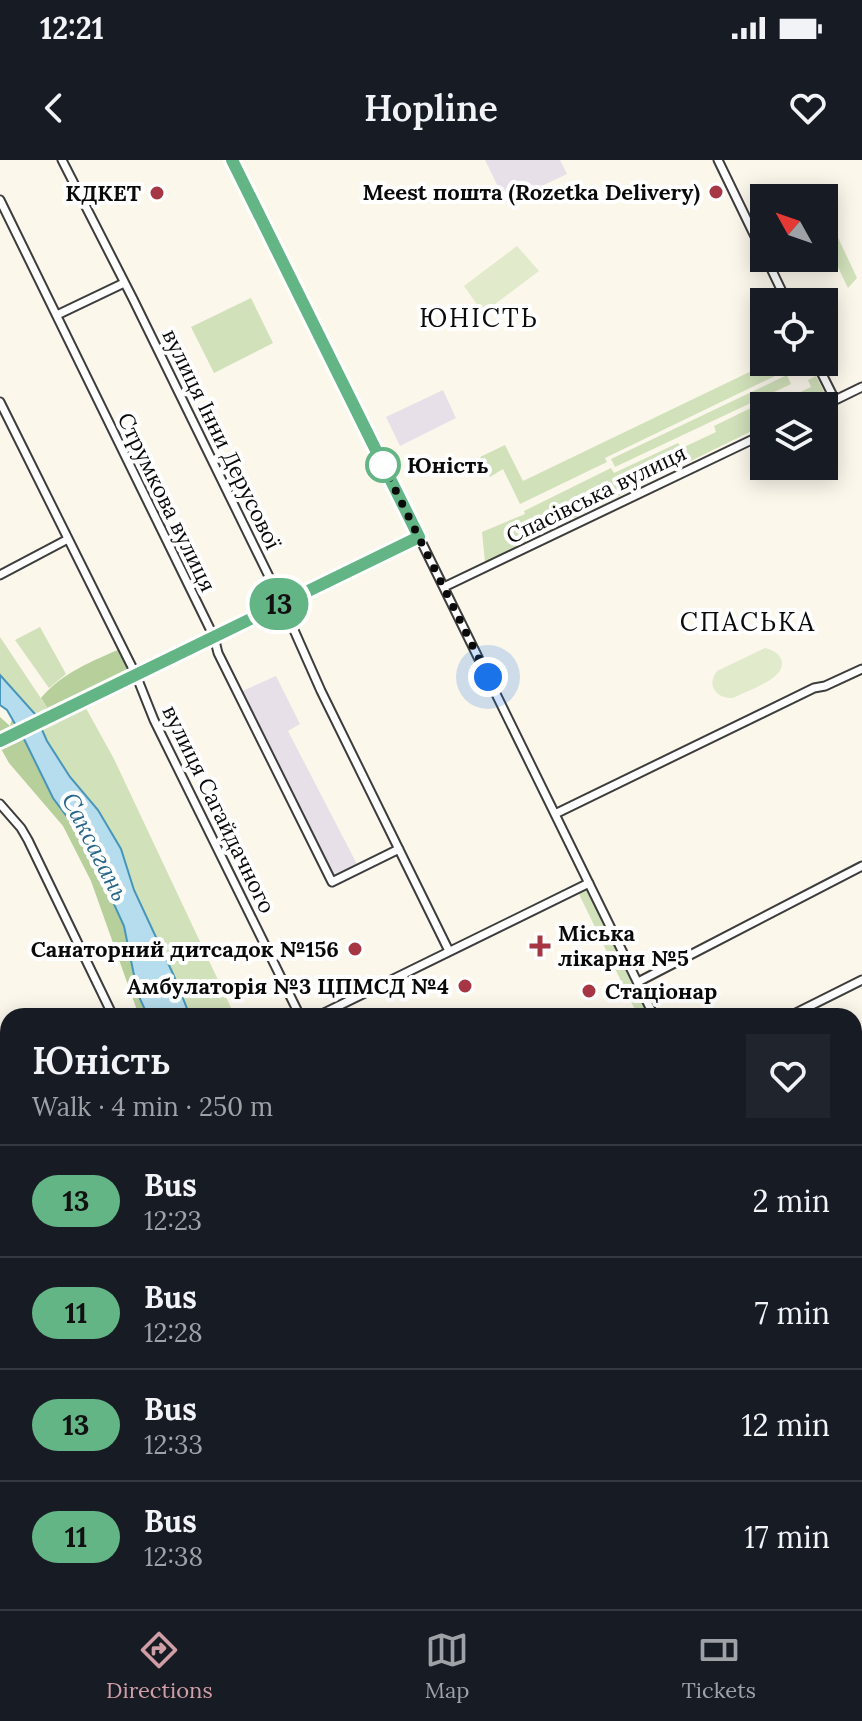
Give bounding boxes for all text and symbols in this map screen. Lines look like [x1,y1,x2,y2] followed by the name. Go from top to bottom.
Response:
[40,9,104,47] text: 12:21
[364,85,498,131] text: Hopline
[32,86,76,130] icon: back
[786,86,830,130] icon: heart
[363,178,700,206] place label: Meest пошта (Rozetka Delivery)
[65,179,141,207] place label: КДКЕТ
[707,183,725,201] marker: Meest пошта (Rozetka Delivery)
[148,184,166,202] marker: КДКЕТ
[750,184,838,272] north arrow
[750,184,838,480] map controls
[750,288,838,376] button: locate
[419,301,539,334] district label: ЮНІСТЬ
[156,324,288,555] street label: вулиця Інни Дерусової
[750,392,838,480] button: layers
[112,408,222,596] street label: Струмкова вулиця
[501,438,691,550] street label: Спасівська вулиця
[366,448,400,482] marker: Юність
[407,451,489,479] place label: Юність
[243,578,315,630] line badge: 13
[265,586,293,622] text: 13
[680,605,816,638] district label: СПАСЬКА
[468,657,508,697] your location
[156,700,282,918] street label: вулиця Сагайдачного
[55,787,136,906] water label: Саксагань
[558,919,689,972] place label: Міська лікарня №5
[31,935,339,963] place label: Санаторний дитсадок №156
[529,935,551,957] marker: Міська лікарня №5
[346,940,364,958] marker: Санаторний дитсадок №156
[127,972,449,1000] place label: Амбулаторія №3 ЦПМСД №4
[456,977,474,995] marker: Амбулаторія №3 ЦПМСД №4
[605,977,717,1005] place label: Стаціонар
[580,982,598,1000] marker: Стаціонар
[746,1034,830,1118] button: heart
[32,1036,171,1084] text: Юність
[32,1090,273,1123] text: Walk · 4 min · 250 m
[144,1166,197,1204] text: Bus
[753,1182,830,1220] text: 2 min
[62,1183,90,1219] text: 13
[144,1204,202,1237] text: 12:23
[144,1278,197,1316] text: Bus
[755,1294,830,1332] text: 7 min
[65,1295,87,1331] text: 11
[144,1316,203,1349] text: 12:28
[144,1390,197,1428] text: Bus
[742,1406,830,1444] text: 12 min
[62,1407,90,1443] text: 13
[144,1428,203,1461] text: 12:33
[144,1502,197,1540] text: Bus
[744,1518,830,1556] text: 17 min
[65,1519,87,1555] text: 11
[144,1540,203,1573] text: 12:38
[106,1628,213,1704] tab: Directions
[425,1628,470,1704] tab: Map
[682,1628,756,1704] tab: Tickets

